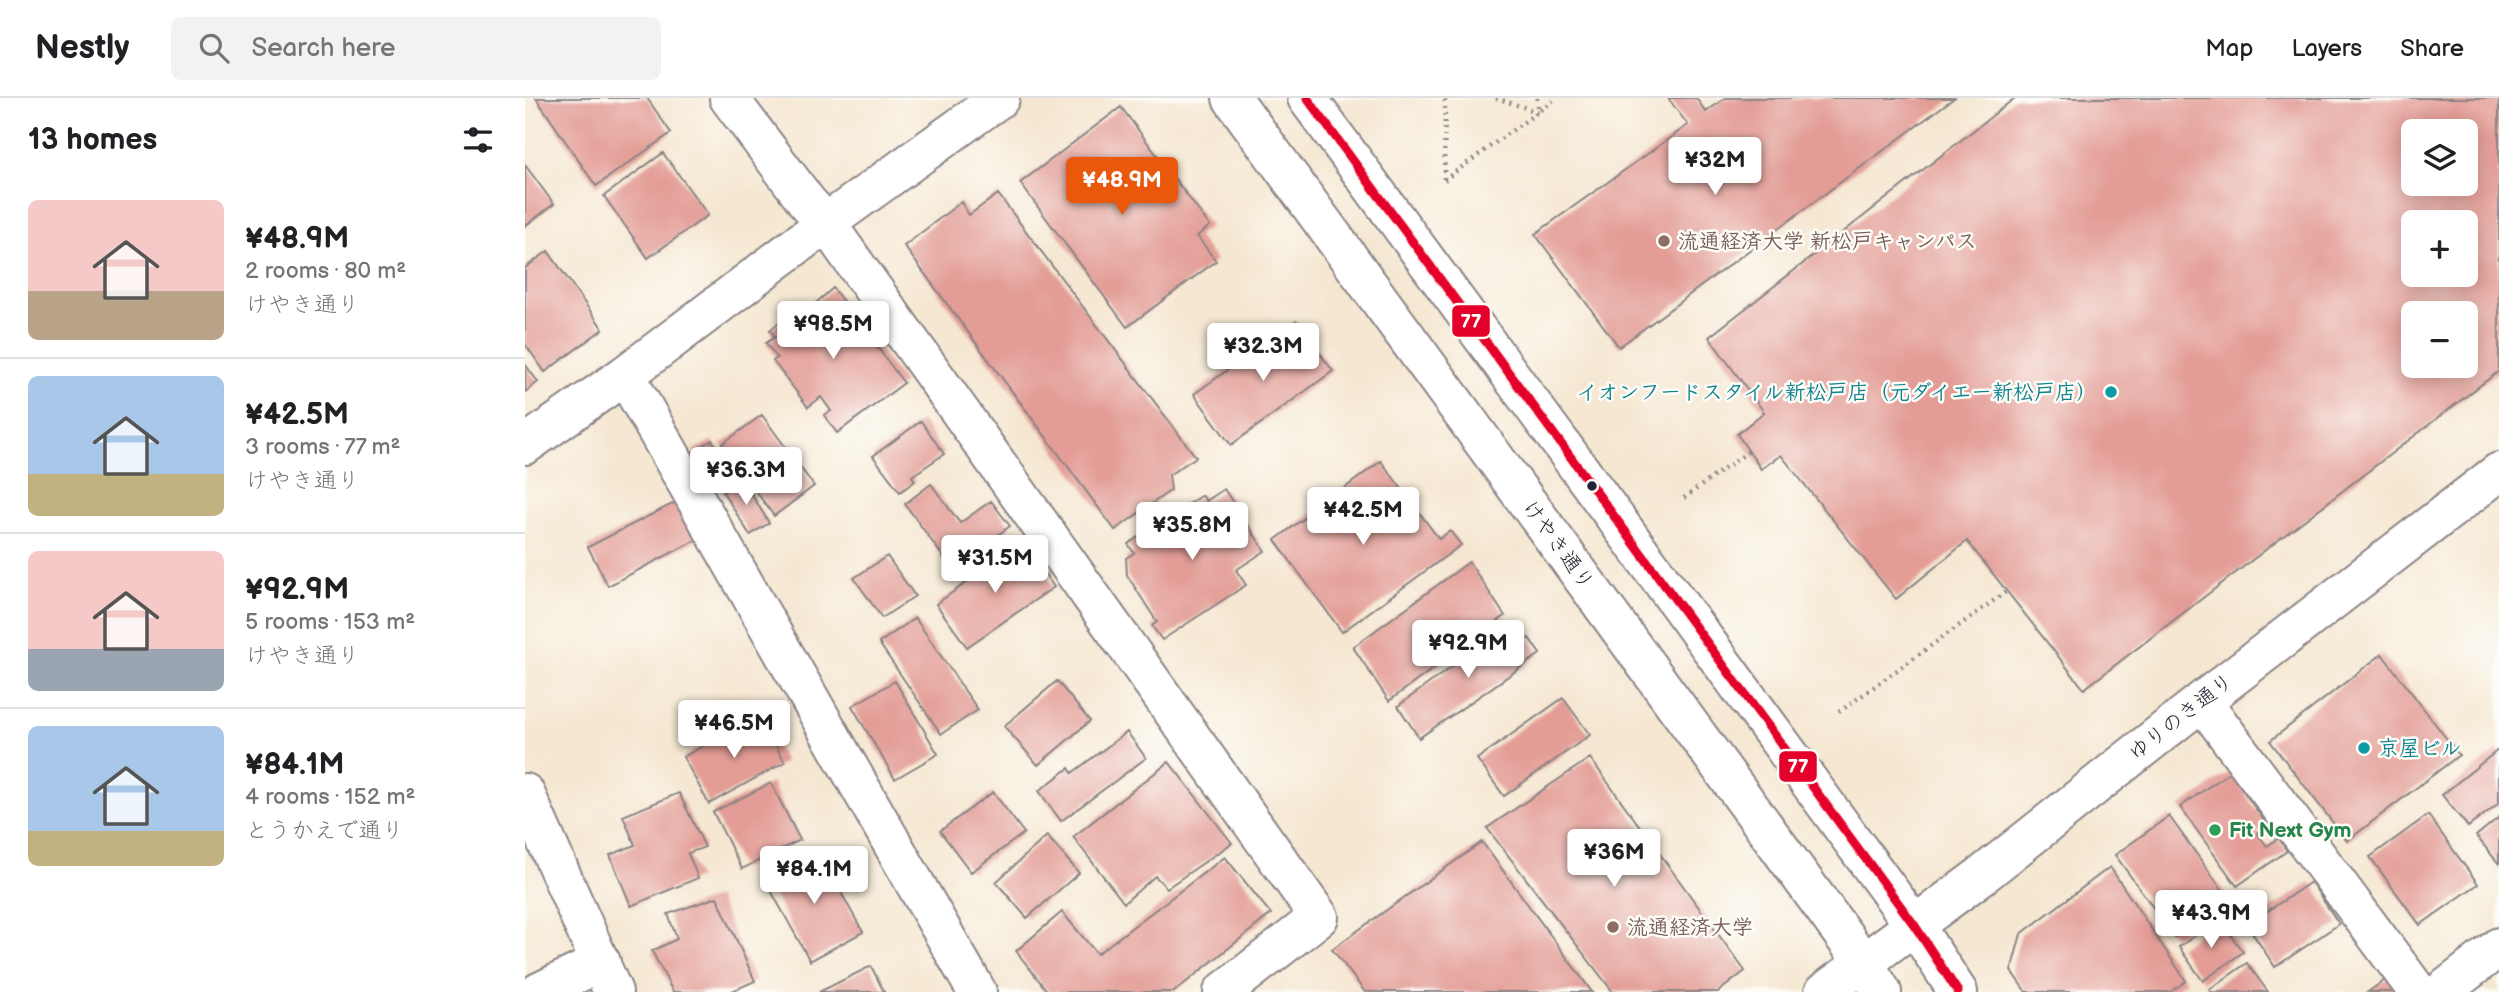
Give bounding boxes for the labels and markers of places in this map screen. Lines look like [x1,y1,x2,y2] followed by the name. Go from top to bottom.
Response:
[1674,138,1756,197] pin: ¥32M
[1065,158,1179,217] pin: ¥48.9M
[1678,229,1977,254] place label: 流通経済大学 新松戸キャンパス
[1656,233,1672,249] marker: 流通経済大学 新松戸キャンパス
[776,302,890,361] pin: ¥98.5M
[1206,324,1320,383] pin: ¥32.3M
[1577,380,2097,405] place label: イオンフードスタイル新松戸店（元ダイエー新松戸店）
[2103,384,2119,400] marker: イオンフードスタイル新松戸店（元ダイエー新松戸店）
[689,448,803,507] pin: ¥36.3M
[1585,479,1599,493] unlabelled marker
[1306,488,1420,547] pin: ¥42.5M
[1135,503,1249,562] pin: ¥35.8M
[938,536,1052,595] pin: ¥31.5M
[1411,620,1525,680] pin: ¥92.9M
[677,700,791,760] pin: ¥46.5M
[2378,736,2462,761] place label: 京屋ビル
[2356,740,2372,756] marker: 京屋ビル
[2229,818,2351,843] place label: Fit Next Gym
[2207,822,2223,838] marker: Fit Next Gym
[1573,830,1655,889] pin: ¥36M
[757,846,871,906] pin: ¥84.1M
[2154,890,2268,950] pin: ¥43.9M
[1627,915,1753,940] place label: 流通経済大学
[1605,919,1621,935] marker: 流通経済大学

